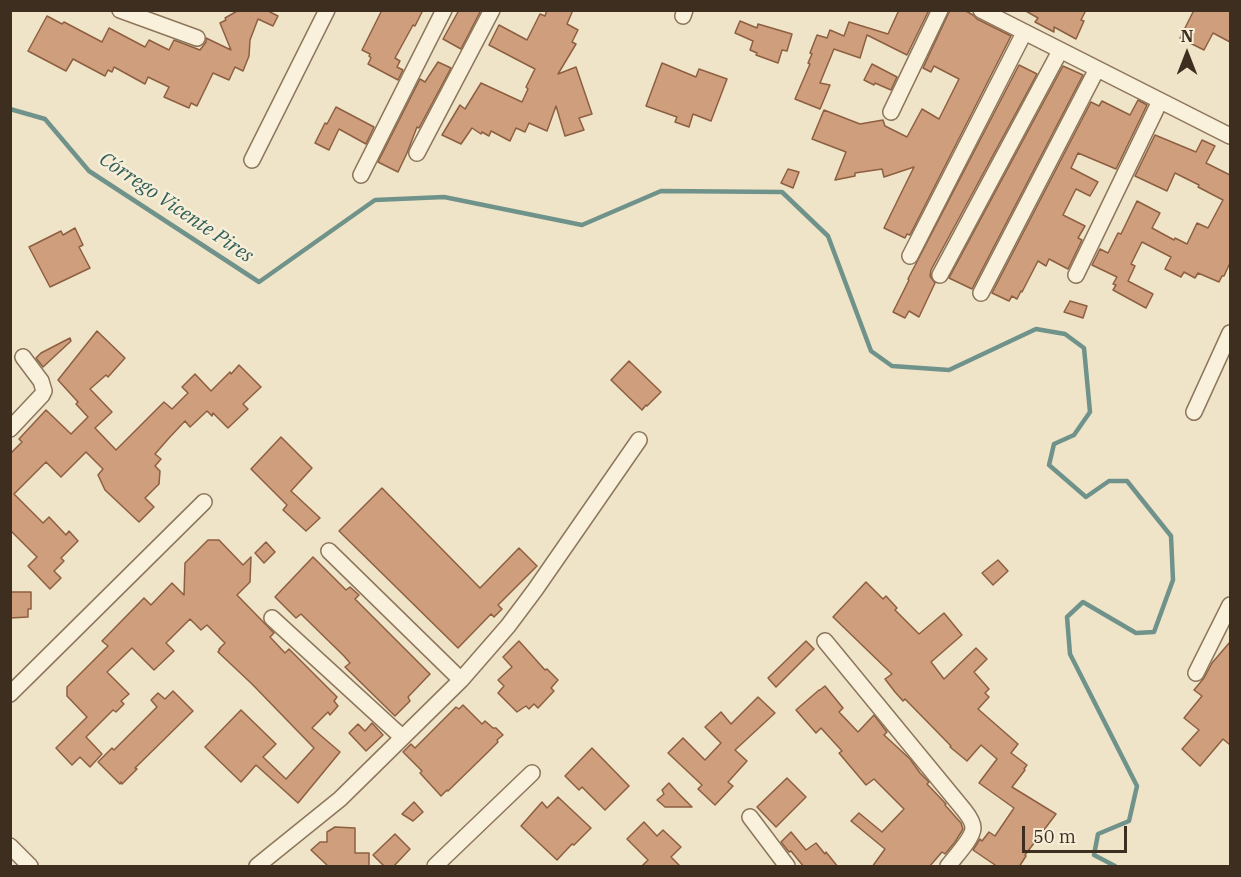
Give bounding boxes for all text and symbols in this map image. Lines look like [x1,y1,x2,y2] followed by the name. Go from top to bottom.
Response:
[1157,24,1217,84] north arrow
[1181,26,1193,46] text: N
[94,148,258,268] water label: Córrego Vicente Pires
[1025,814,1130,852] scale bar
[1033,825,1076,848] text: 50 m

